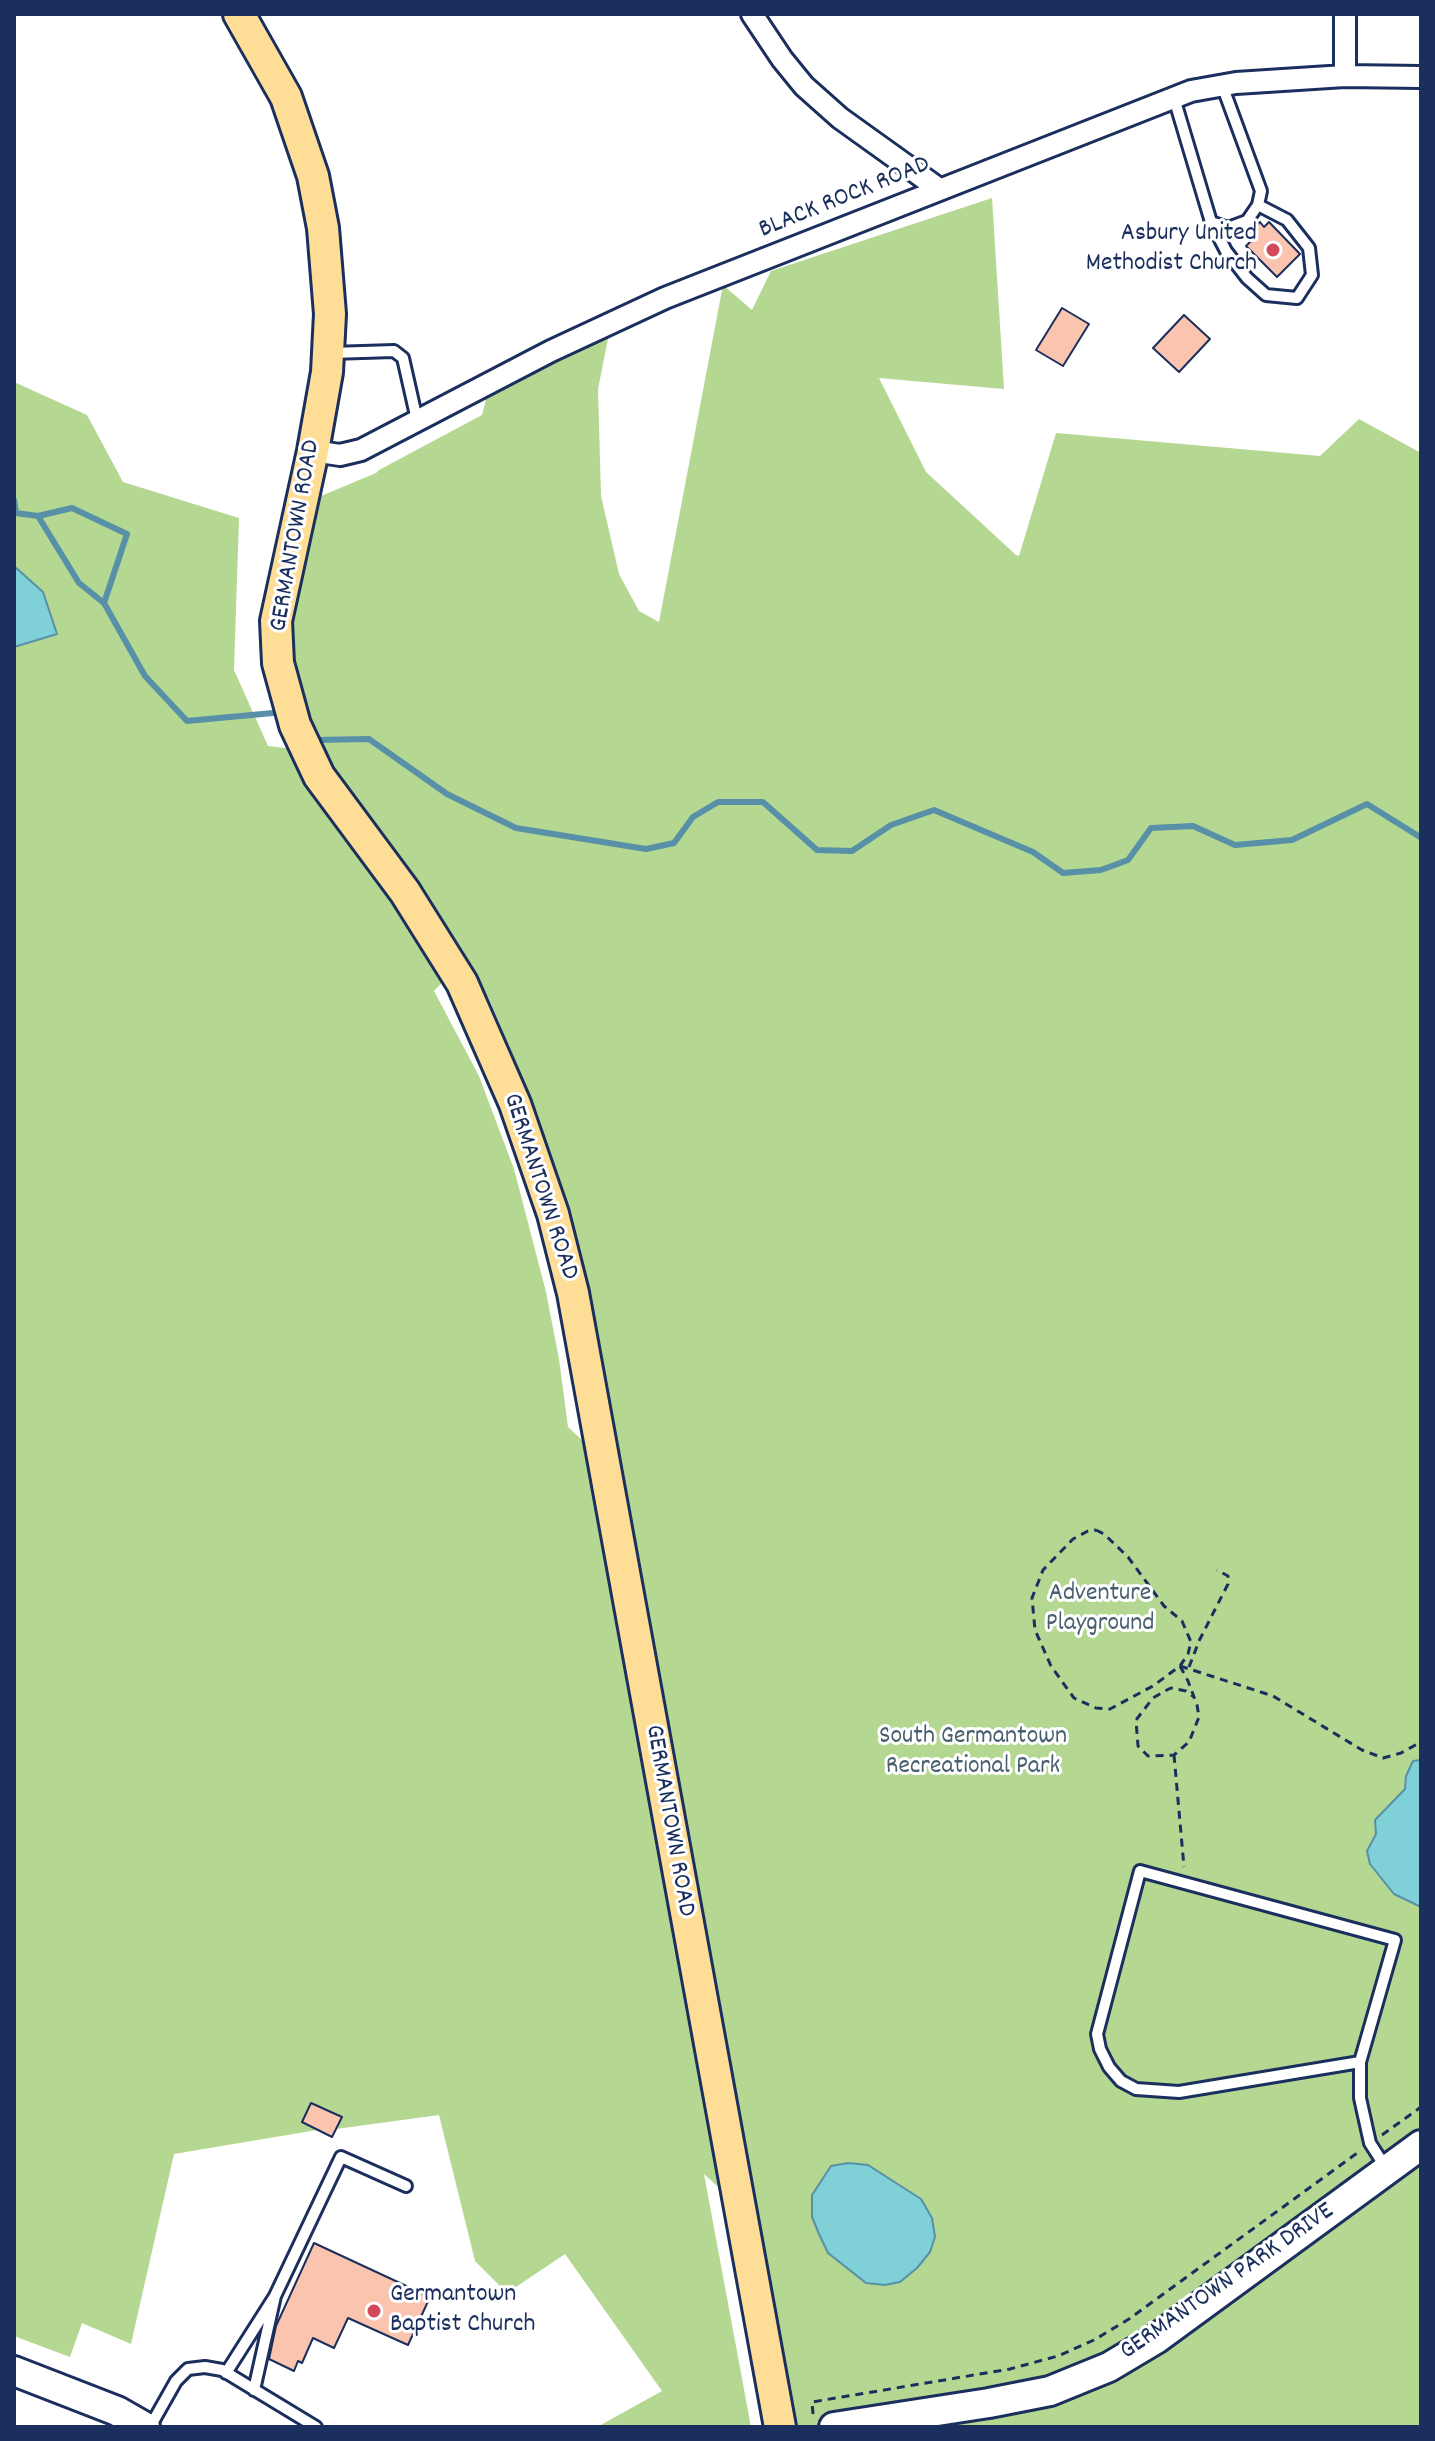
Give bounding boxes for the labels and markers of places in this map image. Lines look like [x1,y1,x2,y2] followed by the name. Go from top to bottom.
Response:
[1086,219,1257,280] place label: Asbury United Methodist Church
[1264,241,1282,259] marker: Asbury United Methodist Church
[390,2280,535,2342] place label: Germantown Baptist Church
[365,2302,383,2320] marker: Germantown Baptist Church

